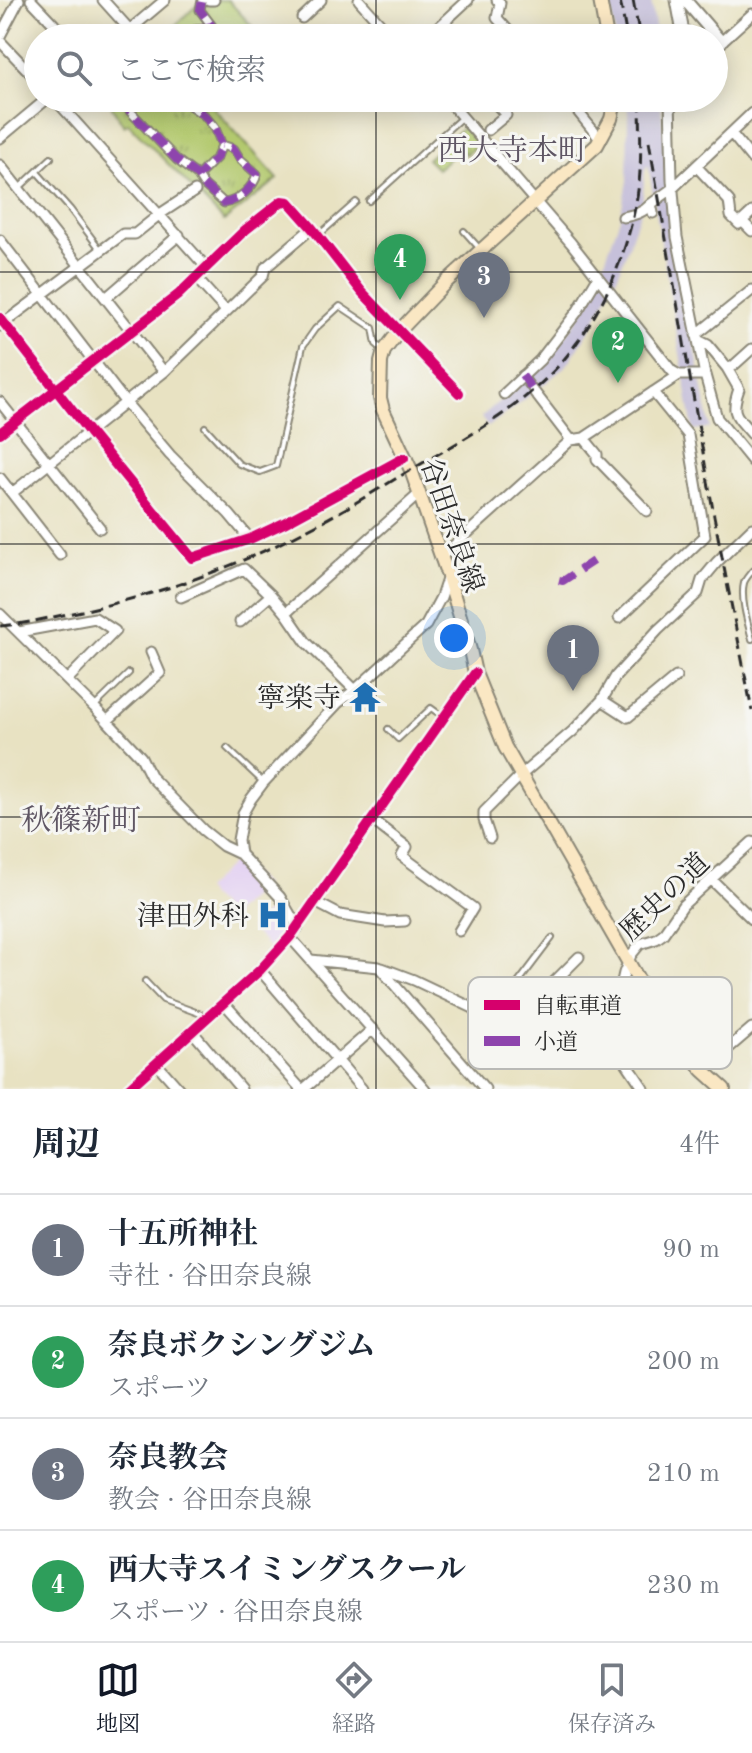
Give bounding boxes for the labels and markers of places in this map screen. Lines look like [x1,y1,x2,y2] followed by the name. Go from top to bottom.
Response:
[374,234,426,300] pin: 4
[458,252,510,318] pin: 3
[592,317,644,383] pin: 2
[547,625,599,691] pin: 1
[348,680,382,714] temple icon: 寧楽寺
[257,683,341,714] place label: 寧楽寺
[256,898,290,932] hospital icon: 津田外科
[137,901,249,932] place label: 津田外科

